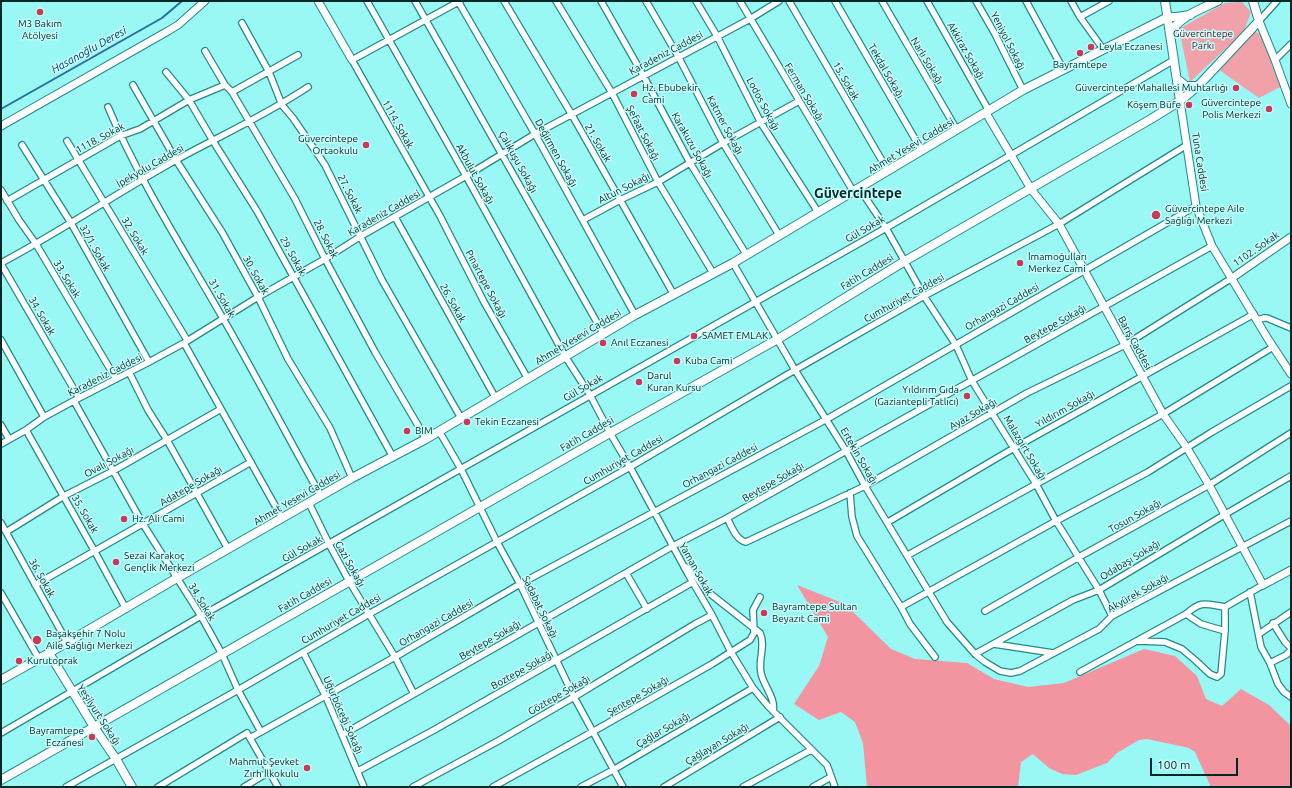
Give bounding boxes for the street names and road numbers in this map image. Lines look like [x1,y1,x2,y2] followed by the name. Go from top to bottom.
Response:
[988,10,1028,72] street label: Yeniyol Sokağı
[945,20,987,82] street label: Akkiraz Sokağı
[627,28,705,78] street label: Karadeniz Caddesi
[908,35,946,87] street label: Narlı Sokağı
[866,42,906,100] street label: Tekdal Sokağı
[830,60,862,102] street label: 15. Sokak
[782,61,826,123] street label: Ferman Sokağı
[744,75,782,133] street label: Lodos Sokağı
[704,94,746,156] street label: Katmer Sokağı
[380,98,416,150] street label: 1114. Sokak
[624,103,662,163] street label: Şefaat Sokağı
[669,110,715,180] street label: Karakuzu Sokağı
[866,116,956,176] street label: Ahmet Yesevi Caddesi
[532,117,580,189] street label: Değirmen Sokağı
[74,120,126,156] street label: 1118. Sokak
[582,122,614,164] street label: 21. Sokak
[496,129,540,195] street label: Çalıkuşu Sokağı
[1189,132,1211,192] street label: Tuna Caddesi
[114,142,186,190] street label: İpekyolu Caddesi
[453,142,497,206] street label: Akbulut Sokağı
[596,170,652,206] street label: Altun Sokağı
[335,172,365,216] street label: 27. Sokak
[346,187,422,239] street label: Karadeniz Caddesi
[843,213,887,245] street label: Gül Sokak
[119,215,151,257] street label: 32. Sokak
[311,217,341,261] street label: 28. Sokak
[77,222,113,274] street label: 32/1. Sokak
[1231,229,1281,269] street label: 1102. Sokak
[277,235,309,277] street label: 29. Sokak
[463,248,509,320] street label: Pınartepe Sokağı
[838,251,896,293] street label: Fatih Caddesi
[240,254,272,296] street label: 30. Sokak
[51,258,83,300] street label: 33. Sokak
[862,271,946,325] street label: Cumhuriyet Caddesi
[206,277,238,319] street label: 31. Sokak
[963,281,1041,333] street label: Orhangazi Caddesi
[437,282,469,324] street label: 26. Sokak
[26,295,58,337] street label: 34. Sokak
[1022,302,1088,346] street label: Beytepe Sokağı
[533,307,623,367] street label: Ahmet Yesevi Caddesi
[1115,314,1155,372] street label: Barış Caddesi
[66,351,144,399] street label: Karadeniz Caddesi
[561,372,605,404] street label: Gül Sokak
[1033,388,1097,430] street label: Yıldırım Sokağı
[947,396,999,432] street label: Ayaz Sokağı
[1001,413,1049,483] street label: Malazgirt Sokağı
[558,414,616,454] street label: Fatih Caddesi
[838,425,880,487] street label: Ertekin Sokağı
[581,432,665,488] street label: Cumhuriyet Caddesi
[680,441,760,491] street label: Orhangazi Caddesi
[82,444,136,480] street label: Ovalı Sokağı
[740,459,806,505] street label: Beytepe Sokağı
[158,463,224,509] street label: Adatepe Sokağı
[251,468,343,528] street label: Ahmet Yesevi Caddesi
[69,493,101,535] street label: 35. Sokak
[1107,497,1163,535] street label: Tosun Sokağı
[280,533,324,565] street label: Gül Sokak
[1098,537,1162,583] street label: Odabaşı Sokağı
[333,539,367,589] street label: Gazi Sokağı
[677,540,715,598] street label: Yaman Sokak
[26,557,58,599] street label: 36. Sokak
[1105,571,1171,615] street label: Akyürek Sokağı
[520,574,560,640] street label: Sadabat Sokağı
[276,575,334,615] street label: Fatih Caddesi
[186,581,218,623] street label: 34. Sokak
[299,591,383,647] street label: Cumhuriyet Caddesi
[397,597,475,649] street label: Orhangazi Caddesi
[457,617,523,663] street label: Beytepe Sokağı
[489,648,555,692] street label: Boztepe Sokağı
[526,672,592,718] street label: Göztepe Sokağı
[320,674,366,756] street label: Uğurböceği Sokağı
[605,674,671,718] street label: Şentepe Sokağı
[75,682,123,748] street label: Yeşilyurt Sokağı
[634,710,692,750] street label: Çağlar Sokağı
[683,720,751,768] street label: Çağlayan Sokağı

